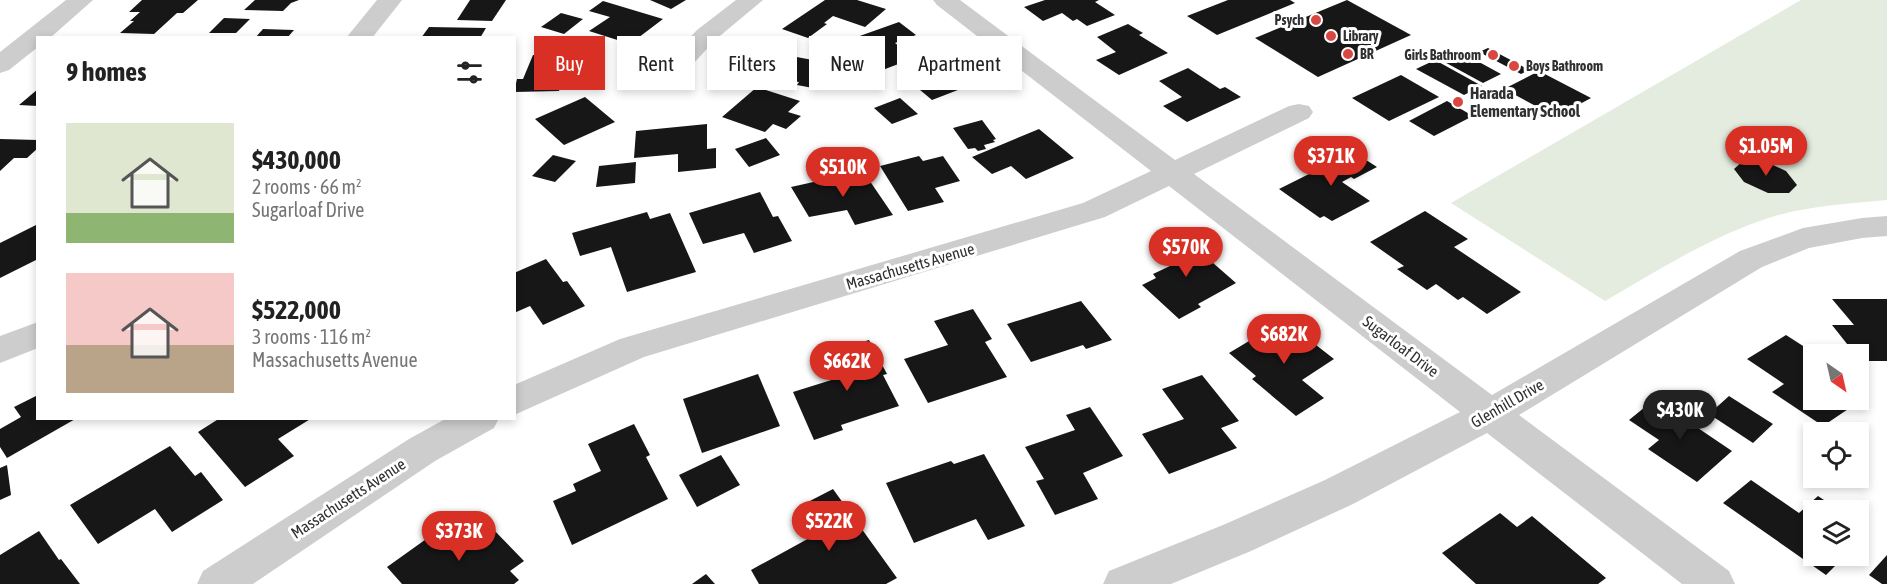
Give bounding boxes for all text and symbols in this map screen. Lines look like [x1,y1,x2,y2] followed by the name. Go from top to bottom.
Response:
[1275,12,1304,28] place label: Psych
[1309,13,1323,27] marker: Psych
[1343,28,1379,44] place label: Library
[1324,29,1338,43] marker: Library
[534,36,605,90] chip: Buy
[617,36,695,90] chip: Rent
[707,36,797,90] chip: Filters
[809,36,885,90] chip: New
[897,36,1022,90] chip: Apartment
[1360,46,1374,62] place label: BR
[1341,47,1355,61] marker: BR
[1404,47,1481,63] place label: Girls Bathroom
[1486,48,1500,62] marker: Girls Bathroom
[453,56,486,89] icon: filters
[66,57,146,87] text: 9 homes
[1526,58,1603,74] place label: Boys Bathroom
[1507,59,1521,73] marker: Boys Bathroom
[1470,84,1581,120] place label: Harada Elementary School
[1451,95,1465,109] marker: Harada Elementary School
[1717,126,1815,177] pin: $1.05M
[1739,134,1793,157] text: $1.05M
[1289,136,1373,187] pin: $371K
[1308,144,1354,167] text: $371K
[252,145,341,175] text: $430,000
[114,147,186,219] icon: home
[801,147,885,198] pin: $510K
[820,155,866,178] text: $510K
[252,175,362,198] text: 2 rooms · 66 m²
[252,198,364,221] text: Sugarloaf Drive
[1144,227,1228,278] pin: $570K
[1163,235,1209,258] text: $570K
[844,239,976,293] street label: Massachusetts Avenue
[252,295,341,325] text: $522,000
[114,297,186,369] icon: home
[1359,312,1442,381] street label: Sugarloaf Drive
[1242,314,1326,365] pin: $682K
[1261,322,1307,345] text: $682K
[252,325,371,348] text: 3 rooms · 116 m²
[805,341,889,392] pin: $662K
[1803,344,1869,410] north arrow
[1803,344,1869,566] map controls
[252,348,418,371] text: Massachusetts Avenue
[824,349,870,372] text: $662K
[1468,375,1546,431] street label: Glenhill Drive
[1638,390,1722,441] pin: $430K
[1657,398,1703,421] text: $430K
[1803,422,1869,488] button: locate
[288,454,408,542] street label: Massachusetts Avenue
[1803,500,1869,566] button: layers
[787,501,871,552] pin: $522K
[806,509,852,532] text: $522K
[417,511,501,562] pin: $373K
[436,519,482,542] text: $373K

